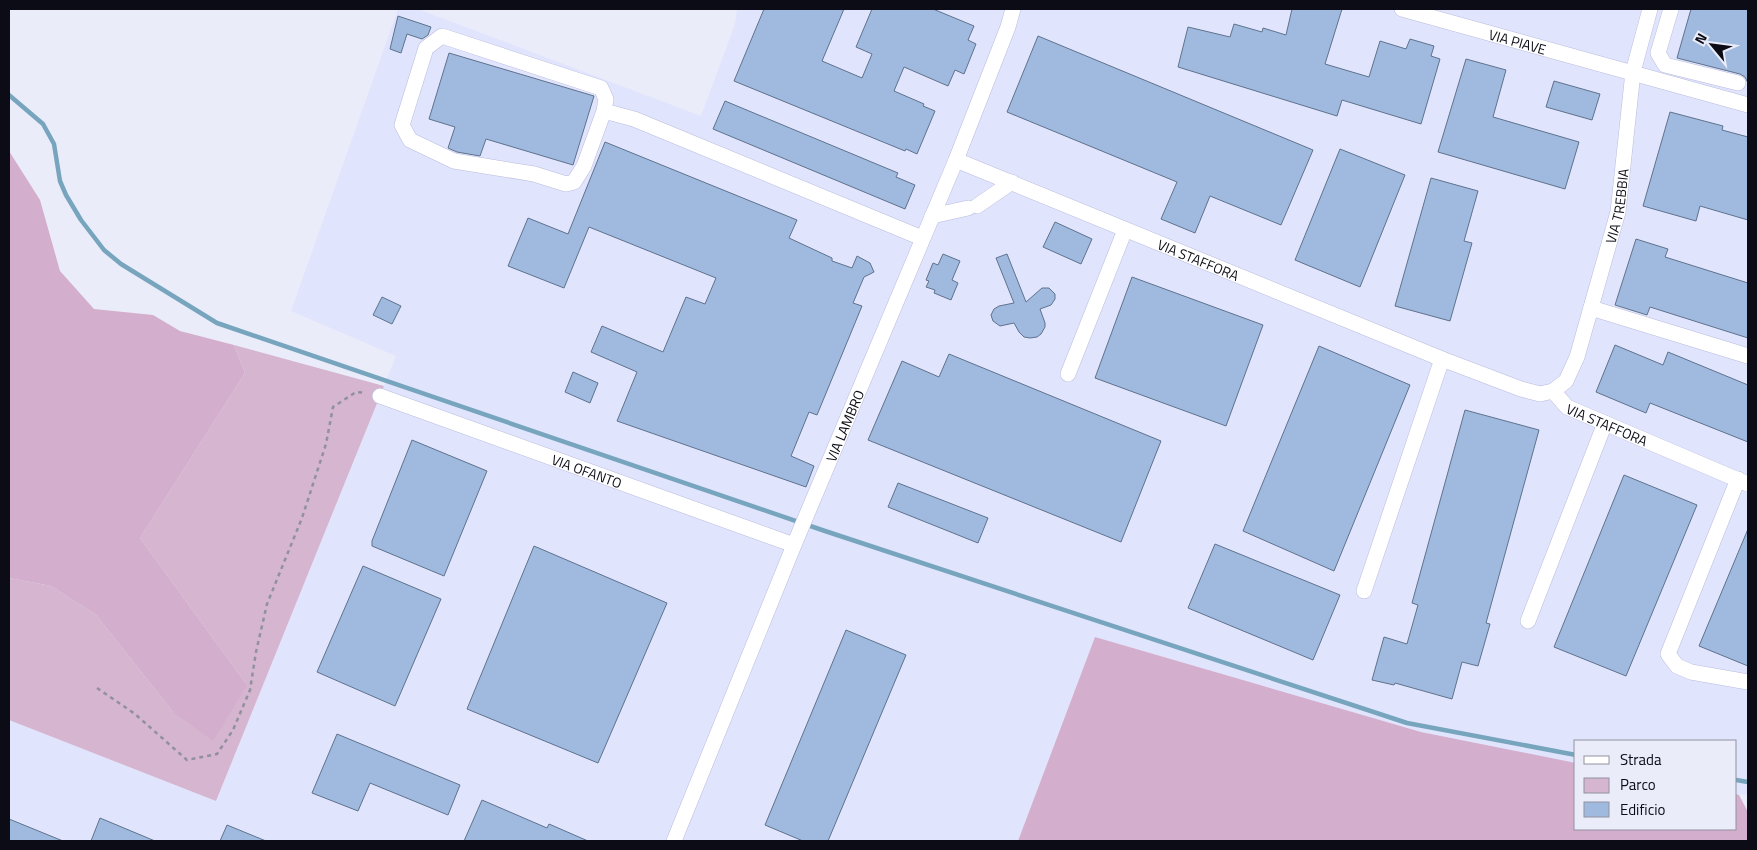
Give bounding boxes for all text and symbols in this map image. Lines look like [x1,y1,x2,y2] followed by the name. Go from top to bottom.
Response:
[1687,20,1737,70] north arrow
[1487,23,1549,59] street label: VIA PIAVE
[1689,29,1712,48] text: N
[1599,167,1633,246] street label: VIA TREBBIA
[1154,233,1243,286] street label: VIA STAFFORA
[820,386,869,465] street label: VIA LAMBRO
[1563,398,1652,451] street label: VIA STAFFORA
[549,448,625,493] street label: VIA OFANTO
[1574,740,1737,830] legend
[1620,748,1662,771] text: Strada
[1620,773,1656,796] text: Parco
[1620,798,1665,821] text: Edificio

